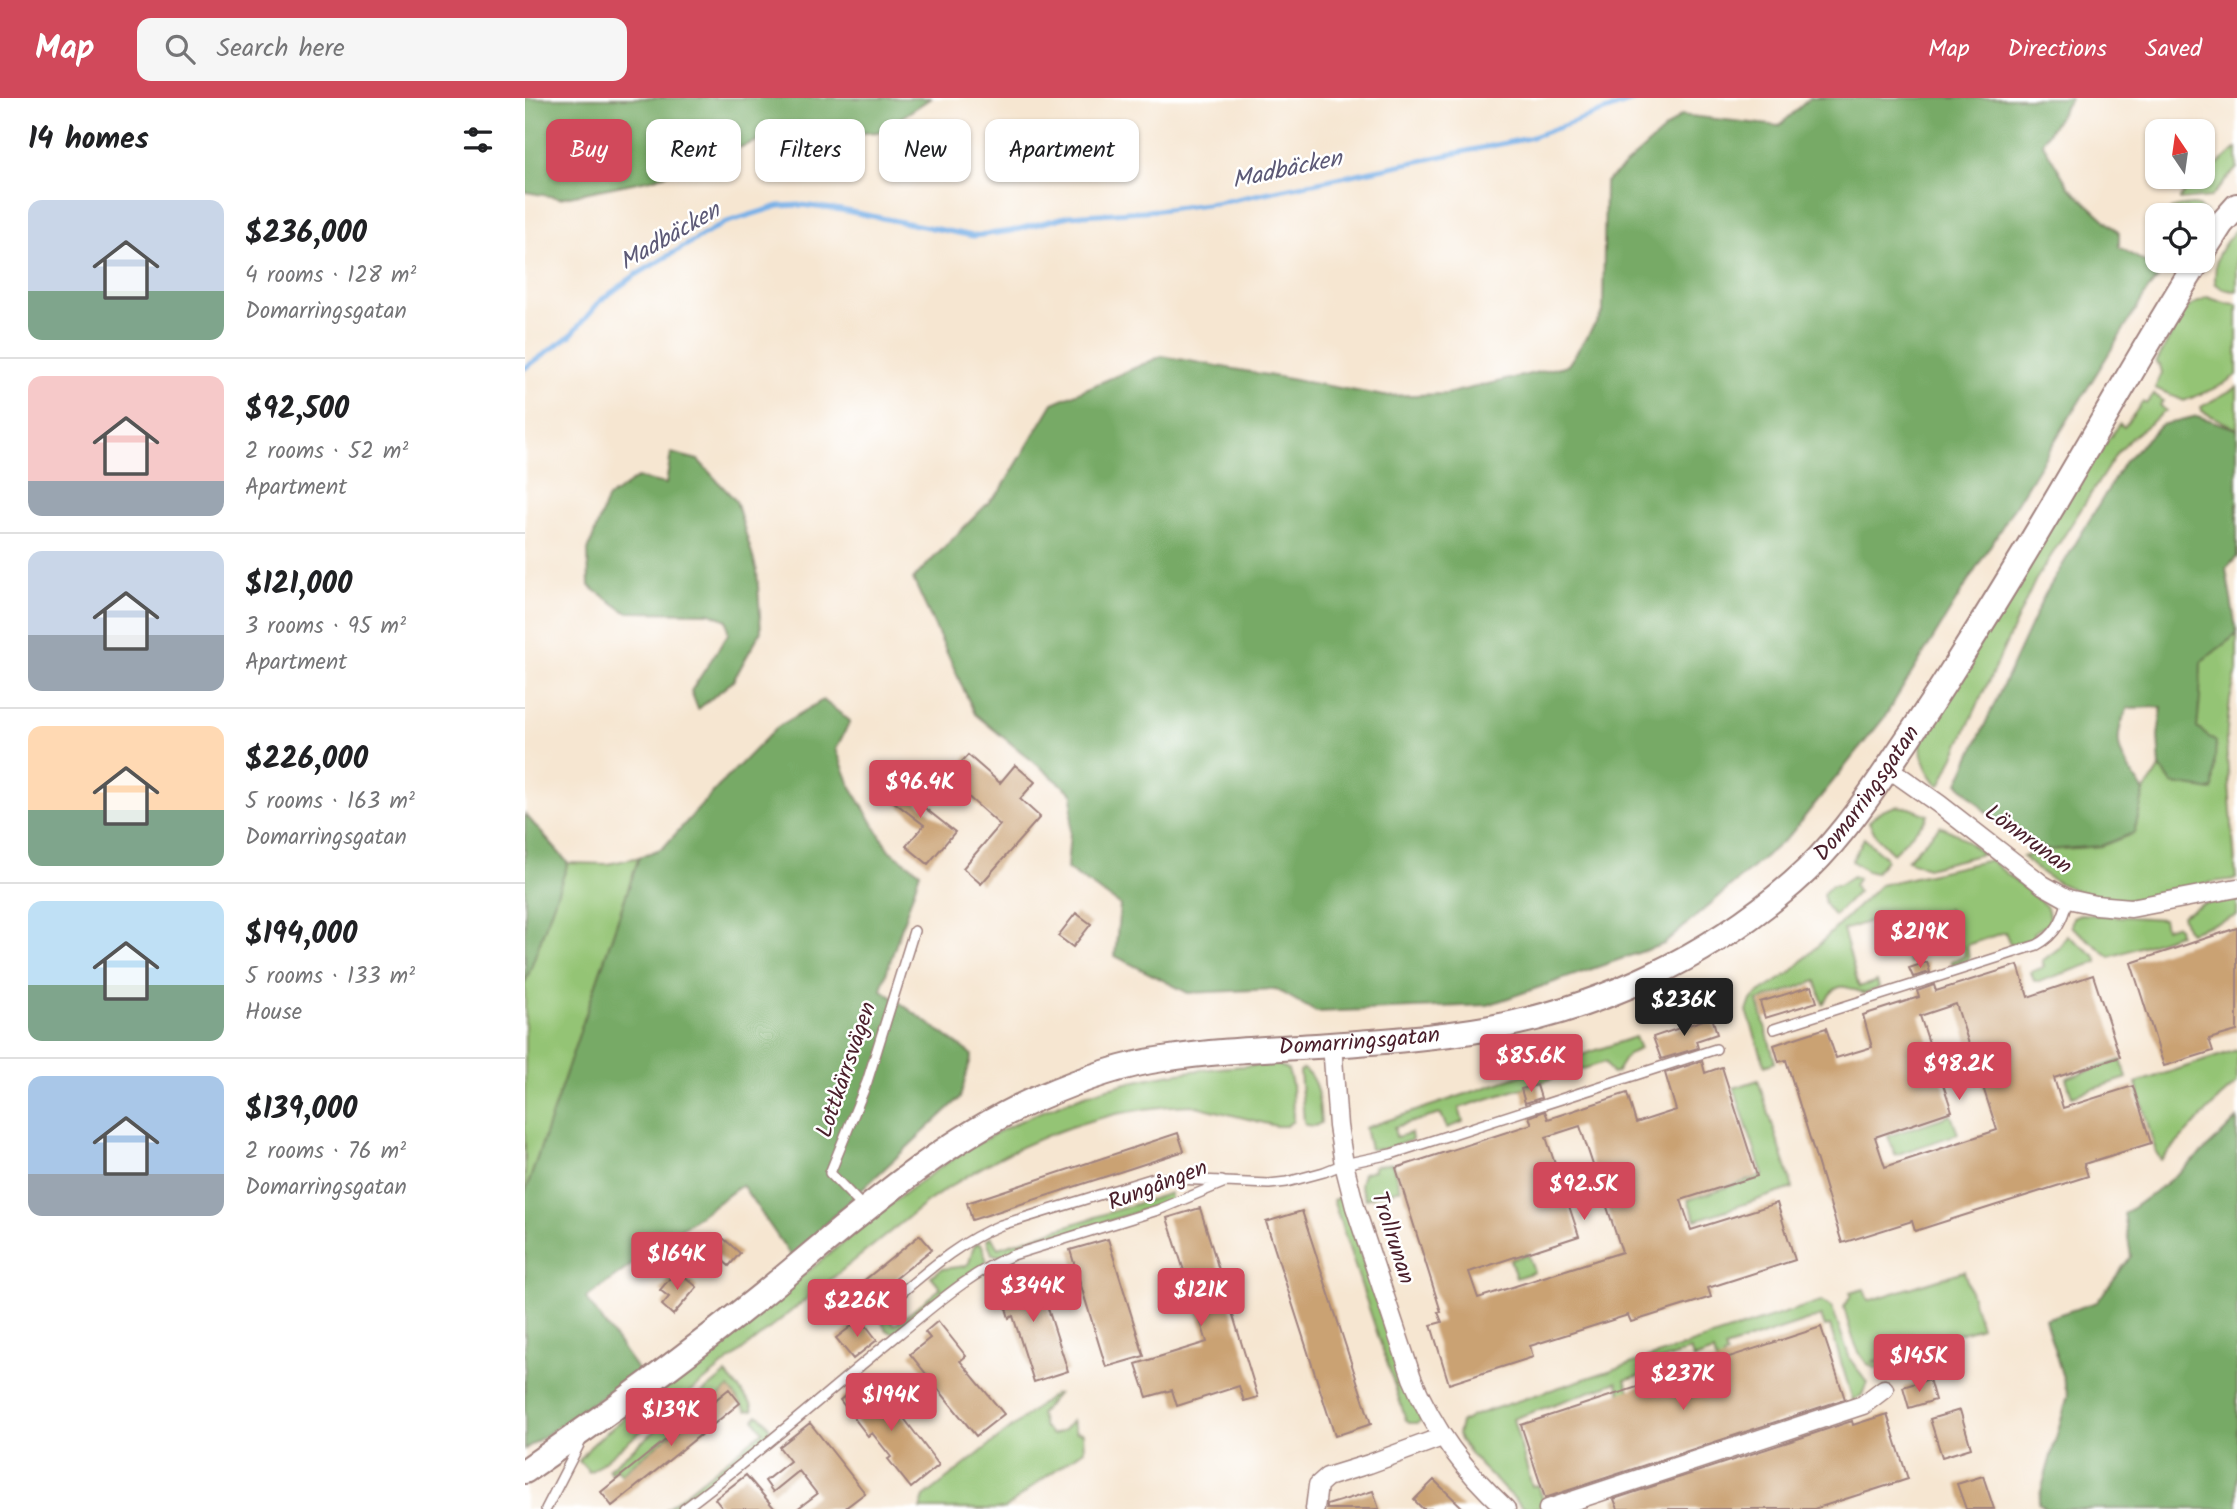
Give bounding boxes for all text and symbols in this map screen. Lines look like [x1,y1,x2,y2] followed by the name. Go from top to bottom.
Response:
[137,18,627,81] search box
[35,23,95,76] text: Map
[217,28,345,70] text: Search here
[161,30,199,68] icon: search
[1928,30,1970,69] text: Map
[2008,30,2107,69] text: Directions
[2145,30,2202,69] text: Saved
[28,116,149,164] text: 14 homes
[546,119,632,182] chip: Buy
[646,119,741,182] chip: Rent
[755,119,865,182] chip: Filters
[879,119,971,182] chip: New
[985,119,1139,182] chip: Apartment
[2145,119,2215,189] north arrow
[2145,119,2215,273] map controls
[459,121,497,159] icon: filters
[1228,139,1348,201] water label: Madbäcken
[612,191,730,282] water label: Madbäcken
[2145,203,2215,273] button: locate
[245,210,367,258] text: $236,000
[84,228,168,312] icon: home
[245,258,416,294] text: 4 rooms · 128 m²
[245,294,407,330] text: Domarringsgatan
[245,386,349,434] text: $92,500
[84,404,168,488] icon: home
[245,434,408,470] text: 2 rooms · 52 m²
[245,470,347,506] text: Apartment
[245,561,352,609] text: $121,000
[84,579,168,663] icon: home
[245,609,406,645] text: 3 rooms · 95 m²
[245,645,347,681] text: Apartment
[1805,718,1930,870] street label: Domarringsgatan
[245,736,368,784] text: $226,000
[84,754,168,838] icon: home
[863,760,977,820] pin: $96.4K
[885,765,955,801] text: $96.4K
[245,784,415,820] text: 5 rooms · 163 m²
[1976,796,2080,884] street label: Lönnrunan
[245,820,407,856] text: Domarringsgatan
[1871,910,1969,970] pin: $219K
[245,911,357,959] text: $194,000
[1890,915,1950,951] text: $219K
[84,929,168,1013] icon: home
[245,959,415,995] text: 5 rooms · 133 m²
[1635,978,1733,1038] pin: $236K
[1651,983,1717,1019] text: $236K
[245,995,302,1031] text: House
[807,997,887,1143] street label: Lottkärrsvägen
[1278,1017,1442,1066] street label: Domarringsgatan
[1474,1034,1588,1094] pin: $85.6K
[1496,1039,1566,1075] text: $85.6K
[1902,1042,2016,1102] pin: $98.2K
[1923,1047,1995,1083] text: $98.2K
[245,1086,357,1134] text: $139,000
[84,1104,168,1188] icon: home
[245,1134,406,1170] text: 2 rooms · 76 m²
[1103,1151,1213,1221] street label: Rungången
[1527,1162,1641,1222] pin: $92.5K
[1549,1167,1619,1203] text: $92.5K
[245,1170,407,1206] text: Domarringsgatan
[1360,1187,1424,1289] street label: Trollrunan
[628,1232,726,1292] pin: $164K
[647,1237,707,1273] text: $164K
[984,1264,1082,1324] pin: $344K
[1152,1268,1250,1328] pin: $121K
[1000,1269,1066,1305] text: $344K
[1174,1273,1228,1309] text: $121K
[808,1280,906,1339] pin: $226K
[824,1284,890,1320] text: $226K
[1870,1334,1968,1394] pin: $145K
[1890,1339,1948,1375] text: $145K
[1634,1352,1732,1412] pin: $237K
[1651,1357,1715,1393] text: $237K
[842,1374,940,1433] pin: $194K
[862,1378,920,1414] text: $194K
[622,1388,720,1448] pin: $139K
[642,1393,700,1429] text: $139K

